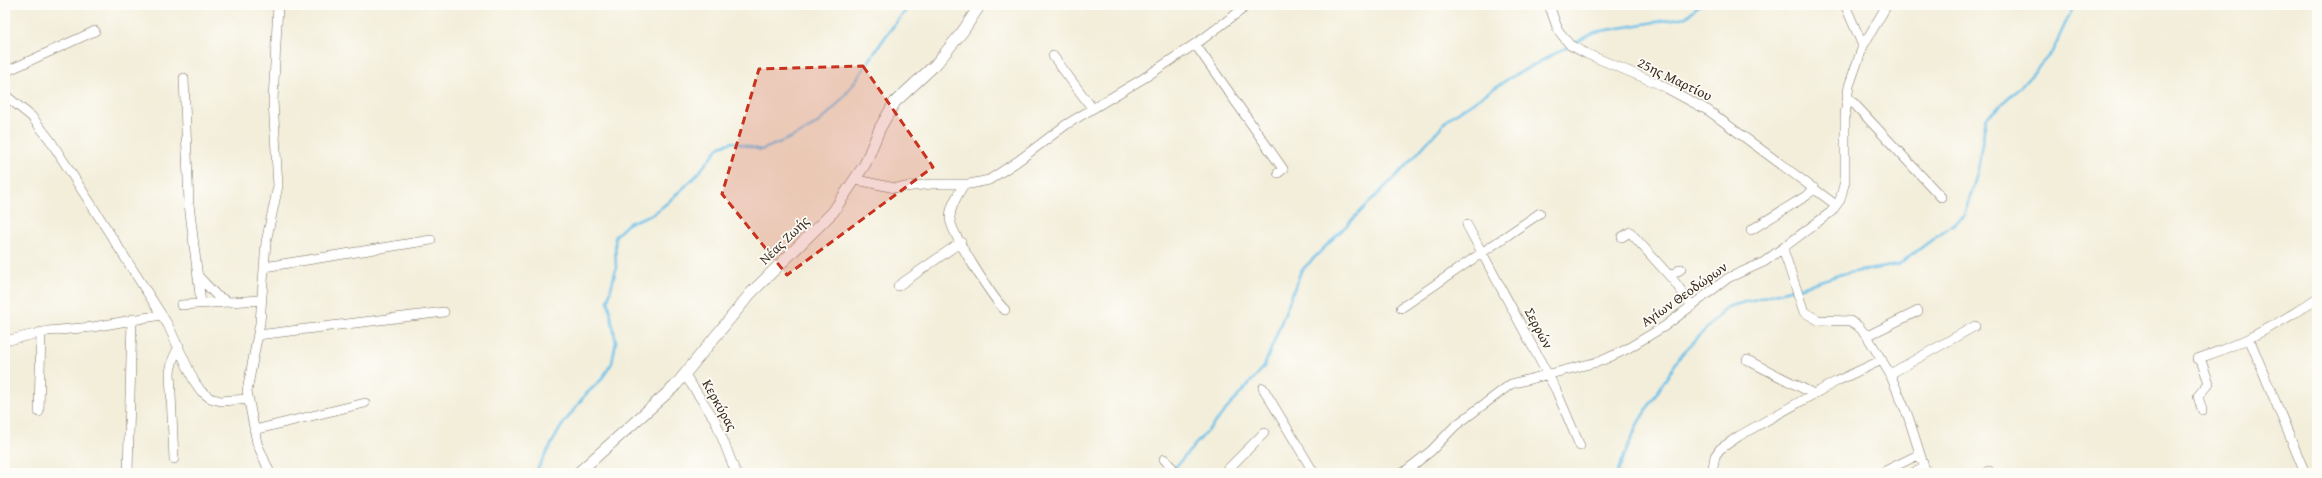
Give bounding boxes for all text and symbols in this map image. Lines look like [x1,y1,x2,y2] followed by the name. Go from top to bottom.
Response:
[1634,52,1716,106] street label: 25ης Μαρτίου
[755,211,813,269] street label: Νέας Ζωής
[1637,257,1731,331] street label: Αγίων Θεοδώρων
[1520,304,1558,352] street label: Σερρών
[698,376,742,434] street label: Κερκύρας

